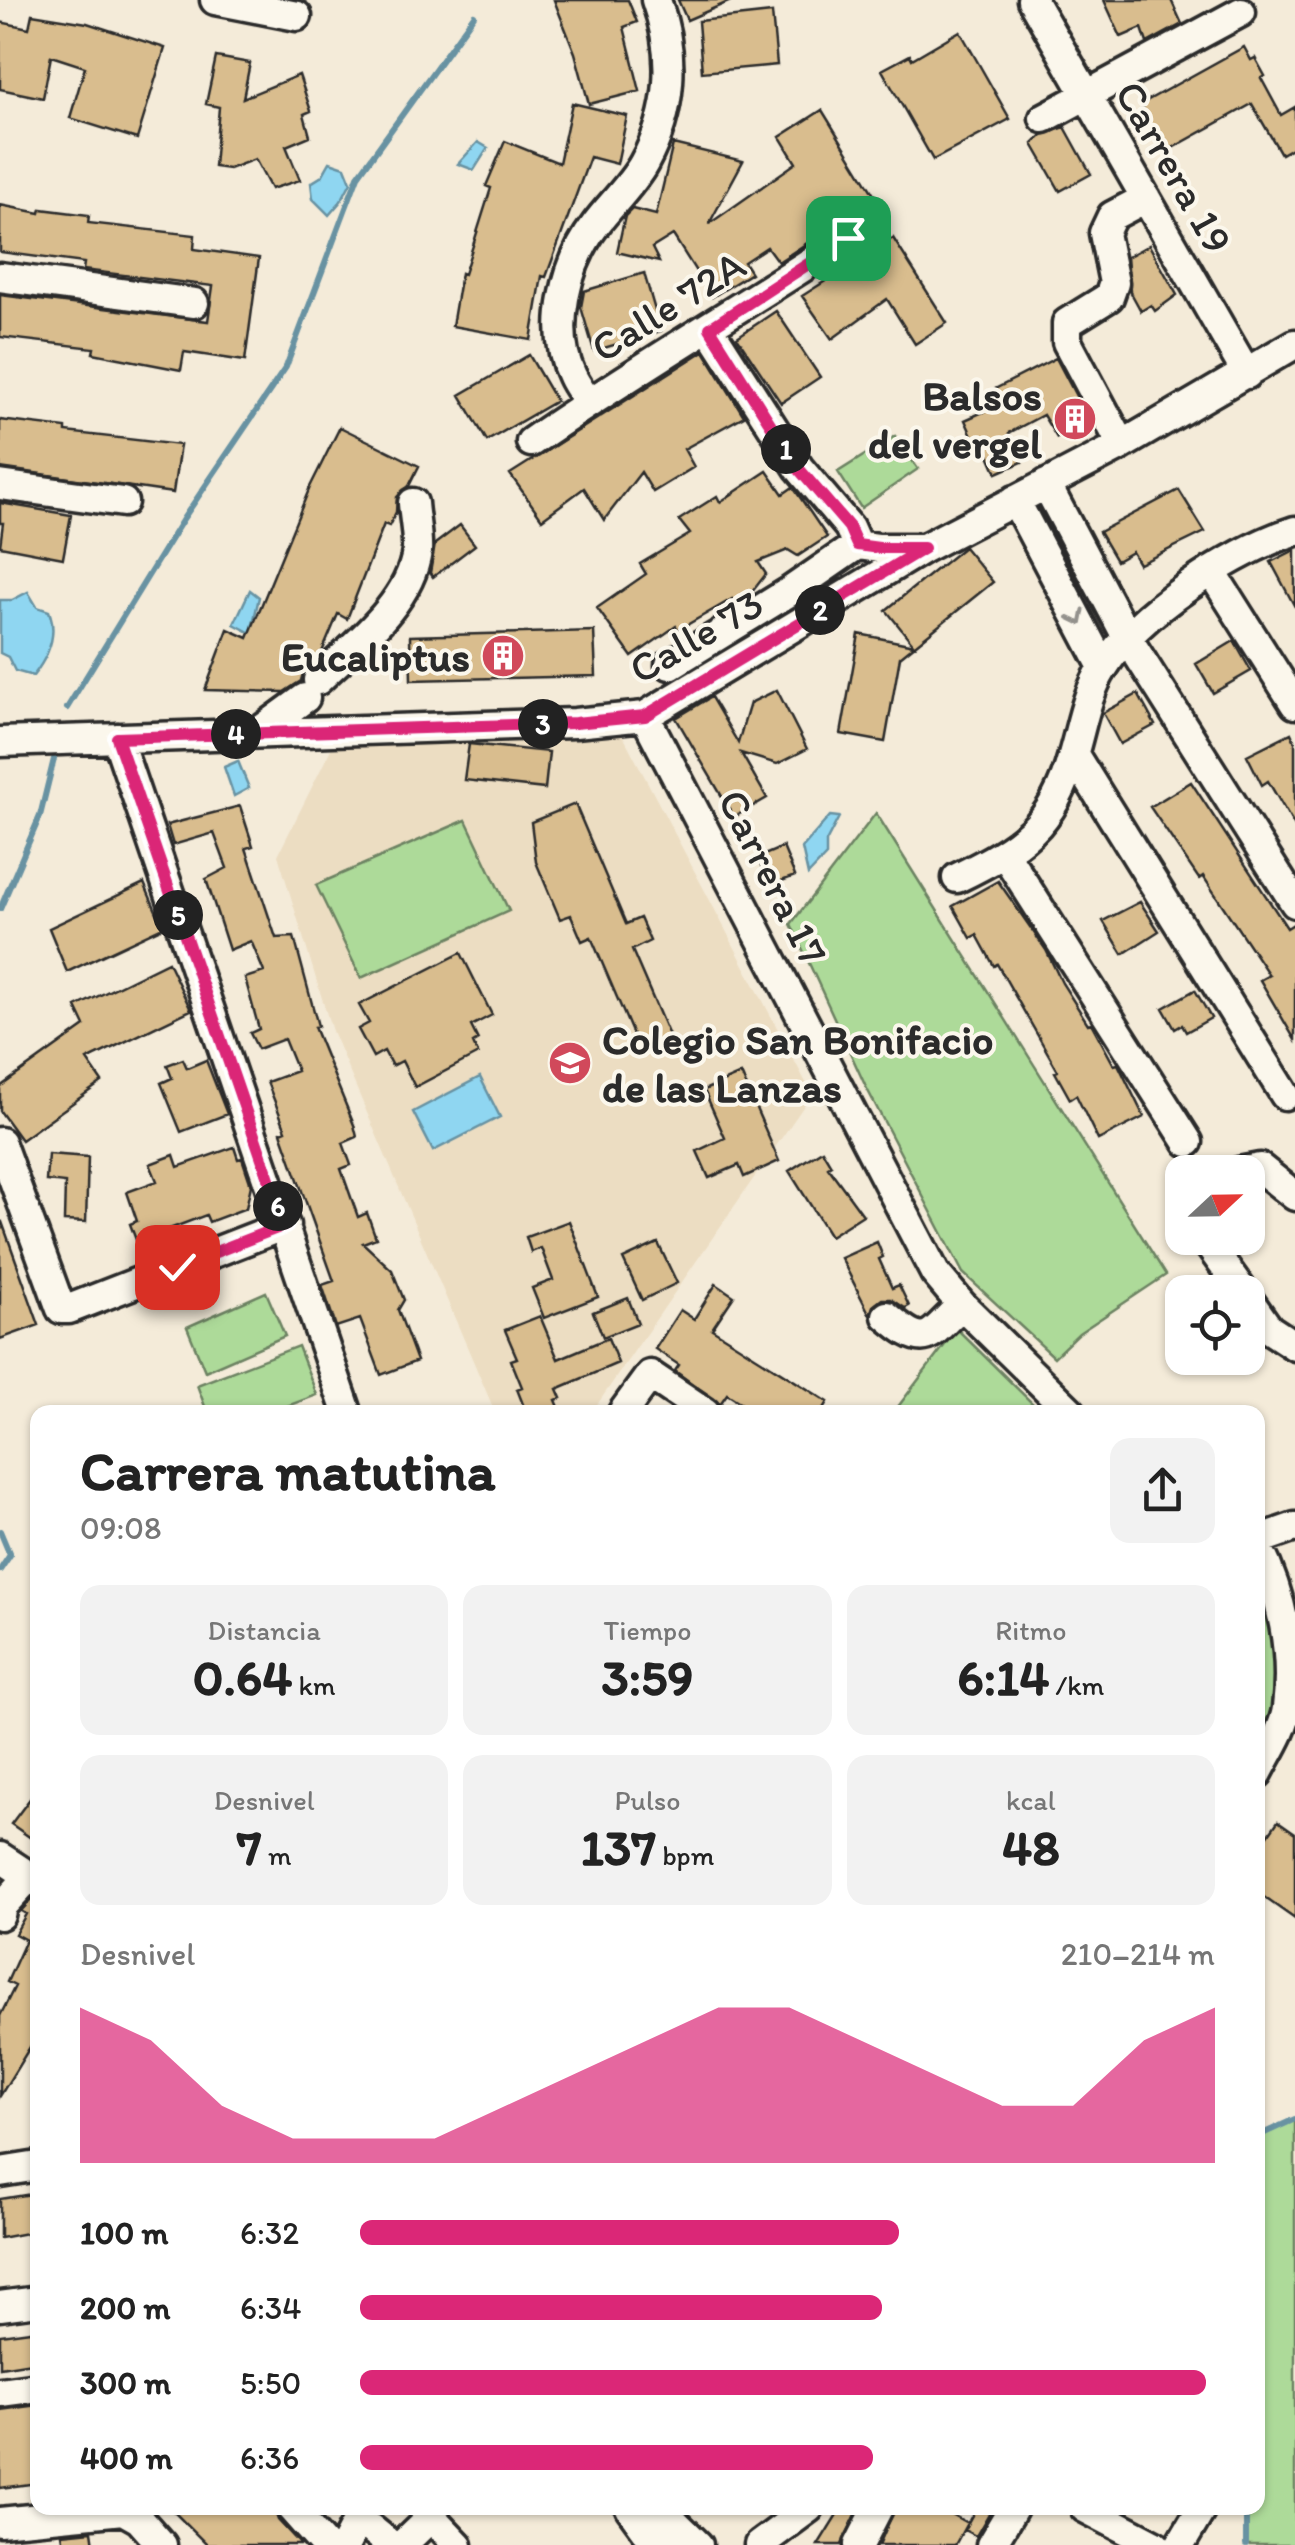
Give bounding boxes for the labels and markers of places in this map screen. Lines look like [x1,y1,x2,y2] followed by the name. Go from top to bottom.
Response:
[806,196,891,281] pin
[868,370,1042,469] place label: Balsos del vergel
[1052,396,1098,442] building icon: Balsos del vergel
[761,424,811,474] pin: 1
[795,585,845,635] pin: 2
[281,631,470,682] place label: Eucaliptus
[480,633,526,679] building icon: Eucaliptus
[518,699,568,749] pin: 3
[211,709,261,759] pin: 4
[153,890,203,940] pin: 5
[602,1014,994,1113] place label: Colegio San Bonifacio de las Lanzas
[547,1040,593,1086] school or university icon: Colegio San Bonifacio de las Lanzas
[253,1181,303,1231] pin: 6
[135,1225,220,1310] pin

